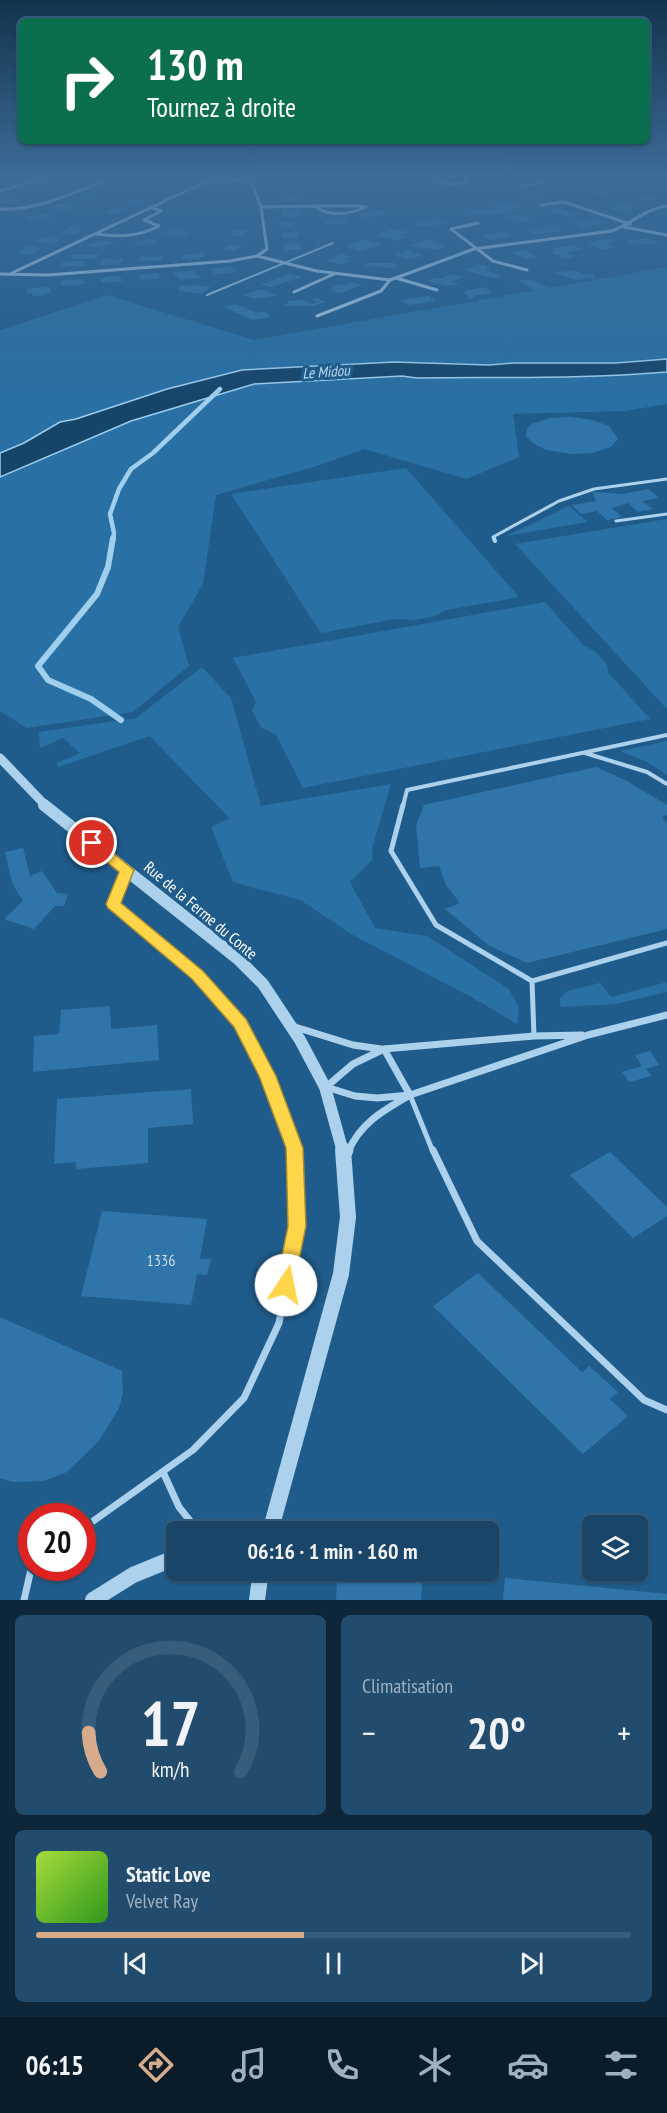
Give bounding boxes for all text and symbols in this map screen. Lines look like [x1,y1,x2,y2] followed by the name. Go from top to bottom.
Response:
[147,37,244,92] text: 130 m
[48,42,126,120] icon: right
[147,90,296,124] text: Tournez à droite
[302,360,352,383] water label: Le Midou
[66,817,117,868] pin
[75,826,108,859] icon: arrive
[140,857,262,963] street label: Rue de la Ferme du Conte
[147,1250,175,1270] house number: 1336
[254,1253,318,1317] position arrow
[18,1503,96,1581] speed limit sign: 20
[582,1515,648,1581] map controls
[582,1515,648,1581] button: layers
[247,1537,418,1565] text: 06:16 · 1 min · 160 m
[362,1673,453,1699] text: Climatisation
[141,1682,200,1763] text: 17
[467,1703,526,1761] text: 20°
[362,1711,376,1754] text: −
[617,1711,631,1754] text: +
[151,1755,190,1783] text: km/h
[126,1860,211,1888] text: Static Love
[126,1888,198,1914] text: Velvet Ray
[119,1947,152,1980] icon: previous
[317,1947,350,1980] icon: pause
[515,1947,548,1980] icon: next
[135,2044,177,2086] icon: directions
[228,2044,270,2086] icon: music
[321,2044,363,2086] icon: phone
[414,2044,456,2086] icon: climate
[507,2044,549,2086] icon: car
[600,2044,642,2086] icon: filters
[25,2048,84,2082] text: 06:15

